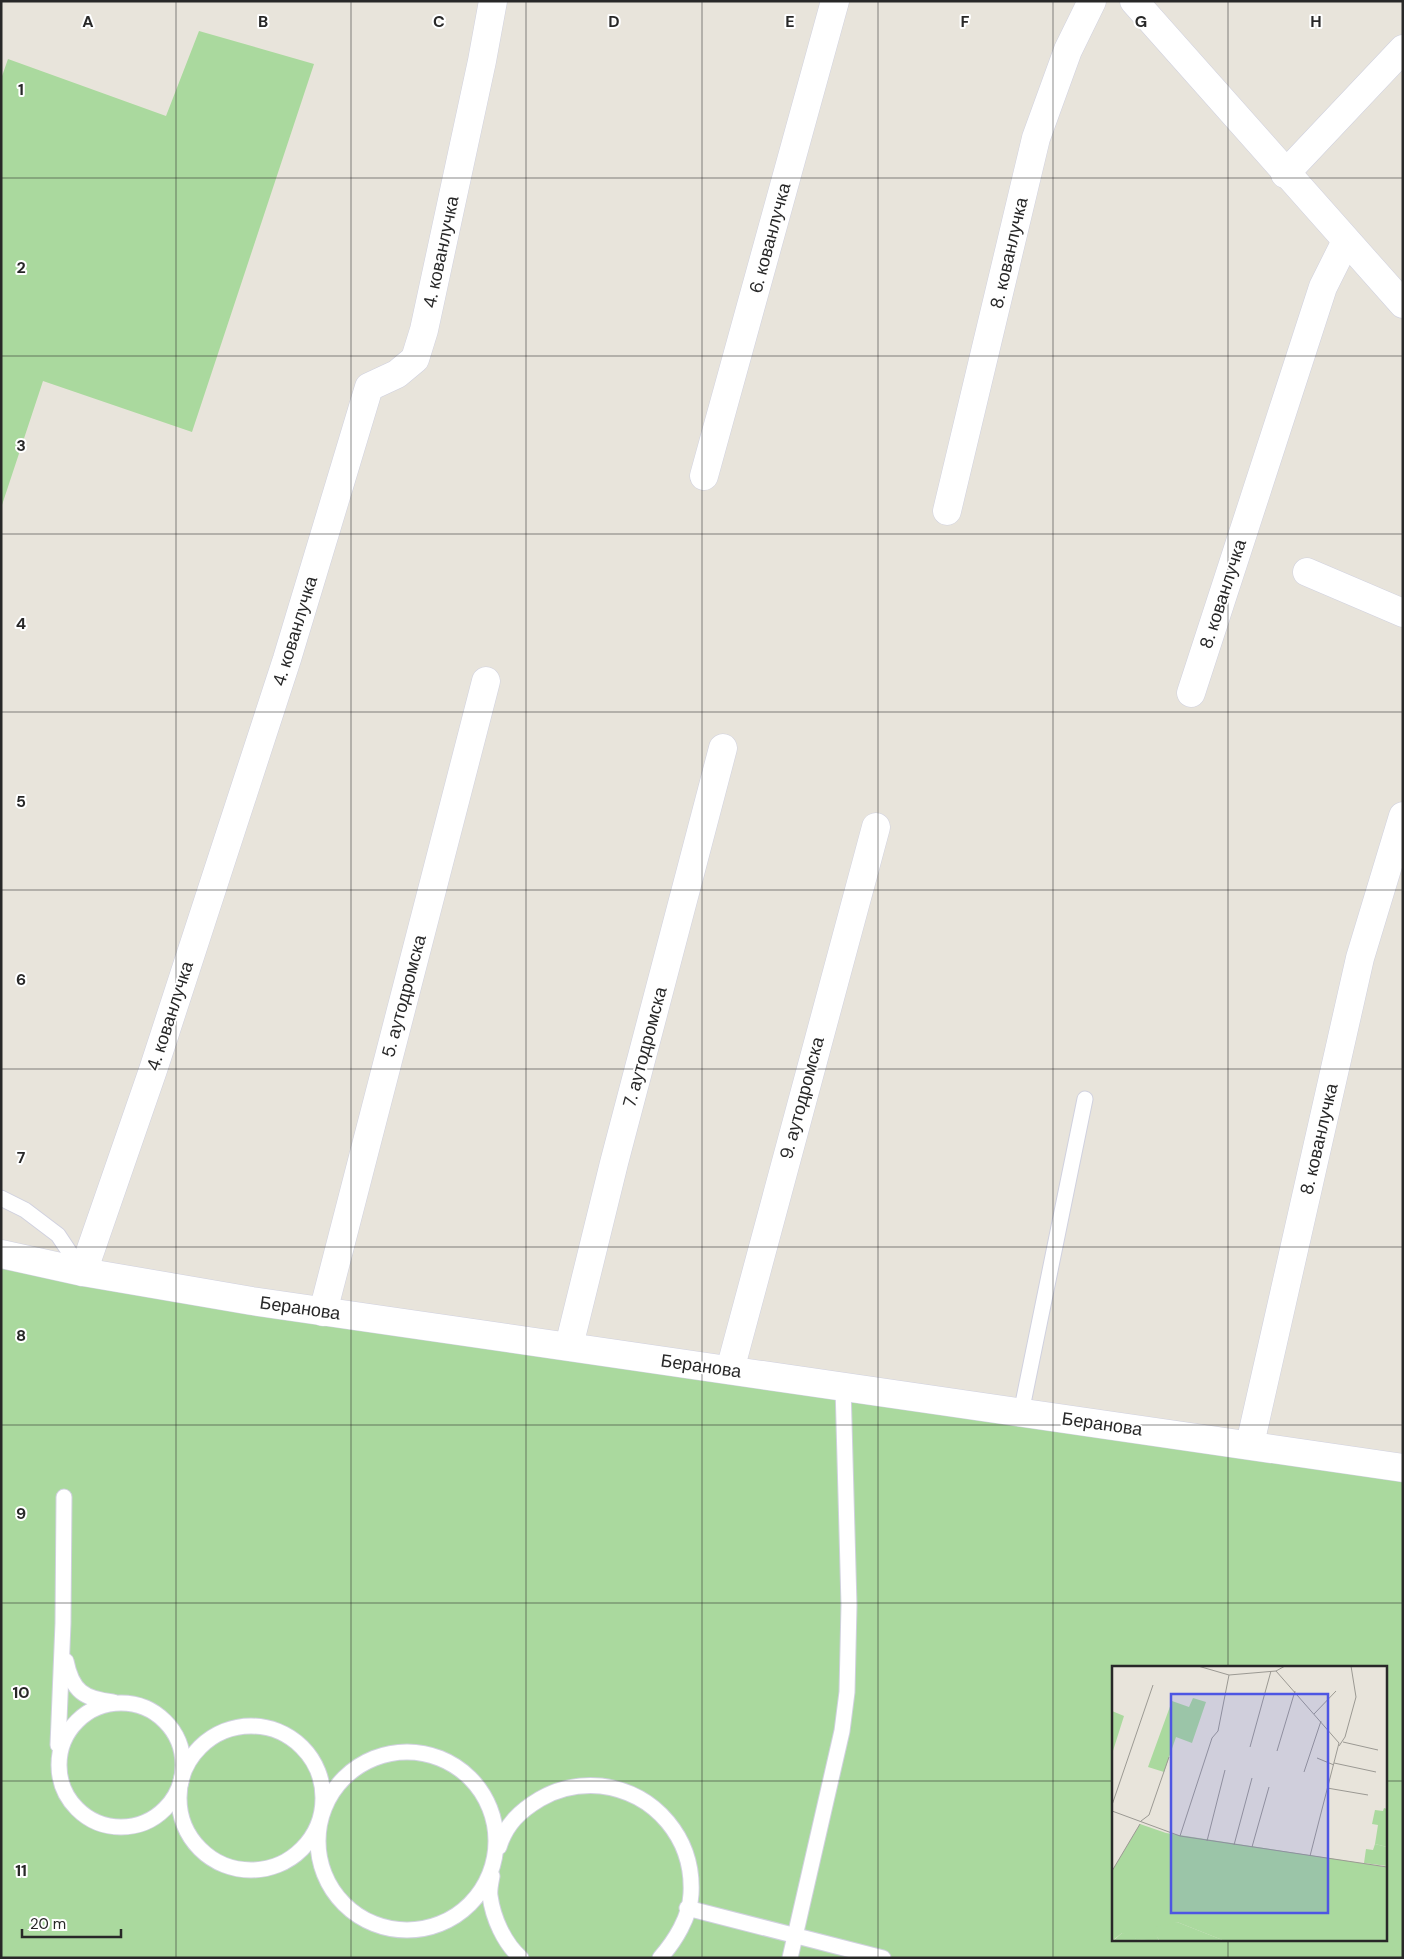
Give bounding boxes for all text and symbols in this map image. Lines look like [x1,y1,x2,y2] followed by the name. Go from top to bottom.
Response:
[82,11,94,32] text: A
[258,11,268,32] text: B
[433,11,445,32] text: C
[608,11,620,32] text: D
[785,11,795,32] text: E
[961,11,970,32] text: F
[1135,11,1147,32] text: G
[1310,11,1322,32] text: H
[18,79,24,100] text: 1
[744,179,797,296] street label: 6. кованлучка
[417,193,465,310] street label: 4. кованлучка
[985,194,1034,311] street label: 8. кованлучка
[16,257,26,278] text: 2
[16,435,26,456] text: 3
[1194,535,1252,652] street label: 8. кованлучка
[267,572,323,689] street label: 4. кованлучка
[16,613,26,634] text: 4
[16,791,26,812] text: 5
[376,931,432,1060] street label: 5. аутодромска
[141,957,199,1074] street label: 4. кованлучка
[16,969,26,990] text: 6
[617,983,673,1110] street label: 7. аутодромска
[774,1033,830,1162] street label: 9. аутодромска
[1295,1080,1344,1197] street label: 8. кованлучка
[17,1147,26,1168] text: 7
[258,1290,343,1326] street label: Беранова
[16,1325,26,1346] text: 8
[659,1348,744,1384] street label: Беранова
[1060,1406,1145,1442] street label: Беранова
[16,1503,26,1524] text: 9
[1112,1666,1386,1942] inset map
[12,1682,30,1703] text: 10
[15,1860,27,1881] text: 11
[22,1906,121,1938] scale bar
[30,1914,66,1934] text: 20 m

